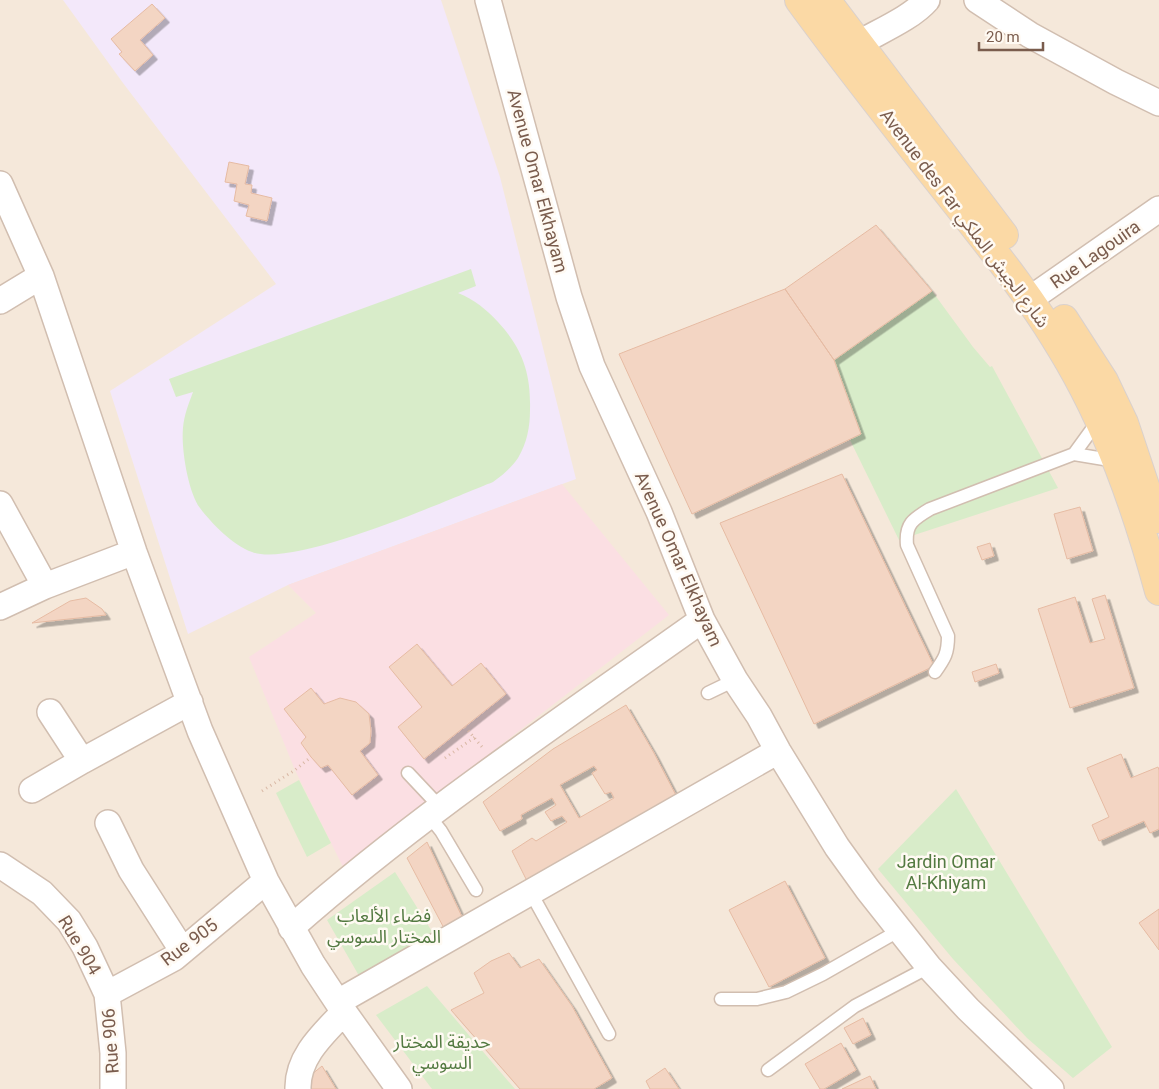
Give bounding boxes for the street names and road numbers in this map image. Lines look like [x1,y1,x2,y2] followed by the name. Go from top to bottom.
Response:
[503,87,573,275] street label: Avenue Omar Elkhayam
[873,105,1054,334] street label: Avenue des Far شارع الجيش الملكي
[1046,215,1144,293] street label: Rue Lagouira
[631,468,727,650] street label: Avenue Omar Elkhayam
[54,912,106,978] street label: Rue 904
[157,914,221,970] street label: Rue 905
[97,1008,123,1074] street label: Rue 906

